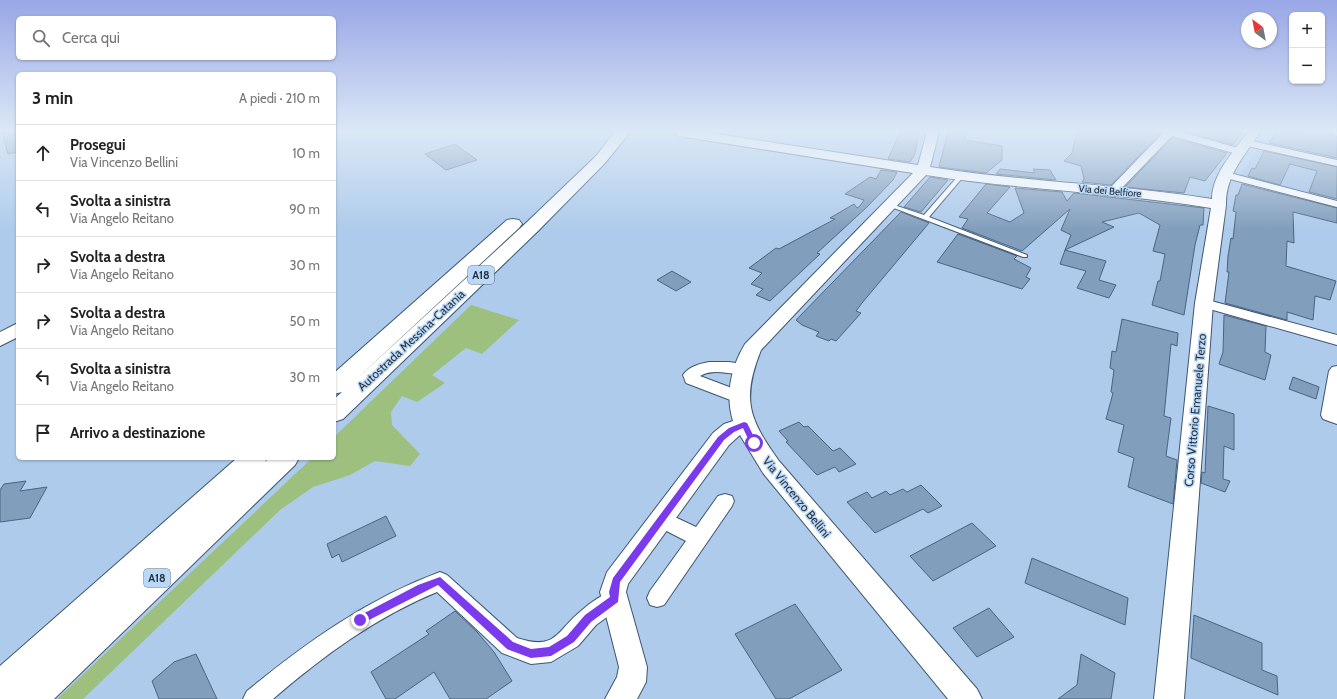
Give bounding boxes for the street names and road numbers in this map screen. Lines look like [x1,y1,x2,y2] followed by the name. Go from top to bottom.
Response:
[1078,182,1142,200] street label: Via dei Belfiore
[468,266,494,284] road number: A18
[354,286,468,394] street label: Autostrada Messina-Catania
[1181,332,1209,487] street label: Corso Vittorio Emanuele Terzo
[760,454,834,540] street label: Via Vincenzo Bellini
[144,569,170,587] road number: A18

